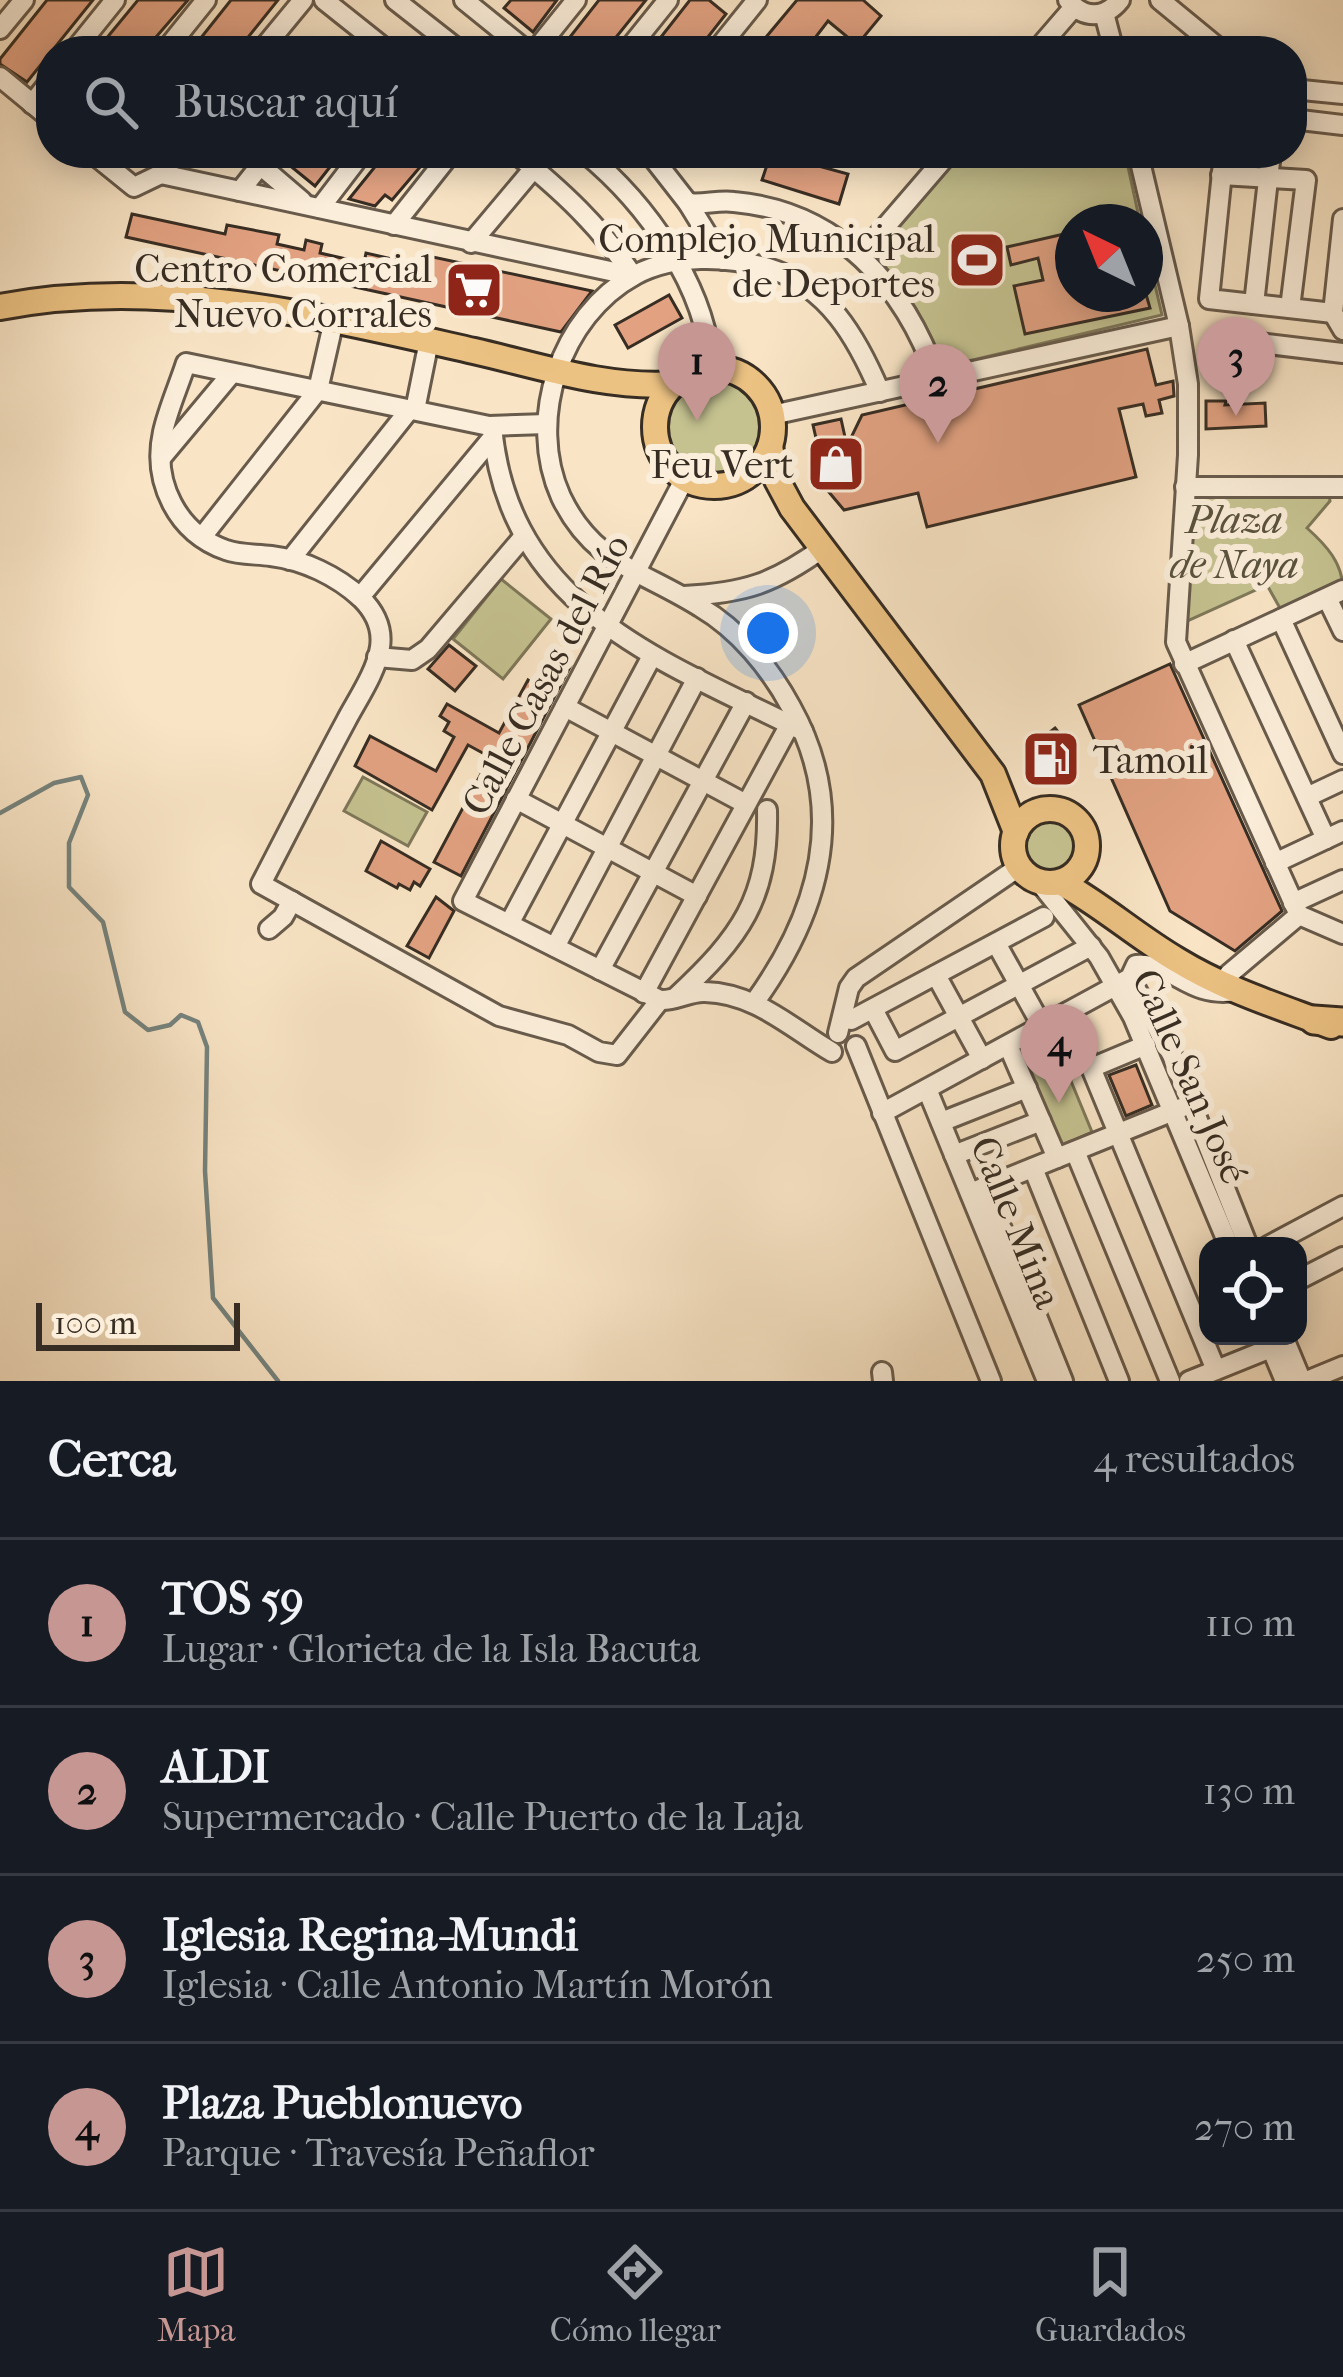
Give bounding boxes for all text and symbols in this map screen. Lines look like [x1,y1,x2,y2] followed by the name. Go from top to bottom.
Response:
[36,36,1307,168] search box
[78,69,144,135] icon: search
[174,76,398,129] text: Buscar aquí
[1055,204,1163,312] north arrow
[598,216,935,307] place label: Complejo Municipal de Deportes
[946,229,1008,291] sports icon: Complejo Municipal de Deportes
[134,246,432,337] place label: Centro Comercial Nuevo Corrales
[443,259,505,321] supermarket icon: Centro Comercial Nuevo Corrales
[1197,317,1275,416] pin: 3
[658,322,736,421] pin: 1
[899,344,977,443] pin: 2
[805,433,867,495] shop icon: Feu Vert
[650,442,794,488] place label: Feu Vert
[1170,497,1298,588] park label: Plaza de Naya
[452,526,639,823] street label: Calle Casas del Río
[738,603,798,663] your location
[1020,728,1082,790] fuel station icon: Tamoil
[1093,737,1208,783] place label: Tamoil
[1122,962,1258,1191] street label: Calle San José
[1020,1004,1098,1103] pin: 4
[961,1130,1072,1316] street label: Calle Mina
[1199,1237,1307,1345] map controls
[1199,1237,1307,1345] button: locate
[36,1297,240,1350] scale bar
[54,1304,137,1343] text: 100 m
[48,1429,175,1489] text: Cerca
[1094,1436,1295,1482] text: 4 resultados
[162,1573,304,1626] text: TOS 59
[80,1600,94,1646] text: 1
[1205,1600,1295,1646] text: 110 m
[162,1626,700,1672] text: Lugar · Glorieta de la Isla Bacuta
[162,1741,270,1794] text: ALDI
[77,1768,97,1814] text: 2
[1203,1768,1295,1814] text: 130 m
[162,1794,803,1840] text: Supermercado · Calle Puerto de la Laja
[162,1909,578,1962] text: Iglesia Regina-Mundi
[79,1936,95,1982] text: 3
[1196,1936,1295,1982] text: 250 m
[162,1962,773,2008] text: Iglesia · Calle Antonio Martín Morón
[162,2077,522,2130] text: Plaza Pueblonuevo
[75,2104,99,2150] text: 4
[1194,2104,1295,2150] text: 270 m
[162,2130,595,2176] text: Parque · Travesía Peñaflor
[157,2239,236,2350] tab: Mapa
[550,2239,721,2350] tab: Cómo llegar
[1035,2239,1186,2350] tab: Guardados

